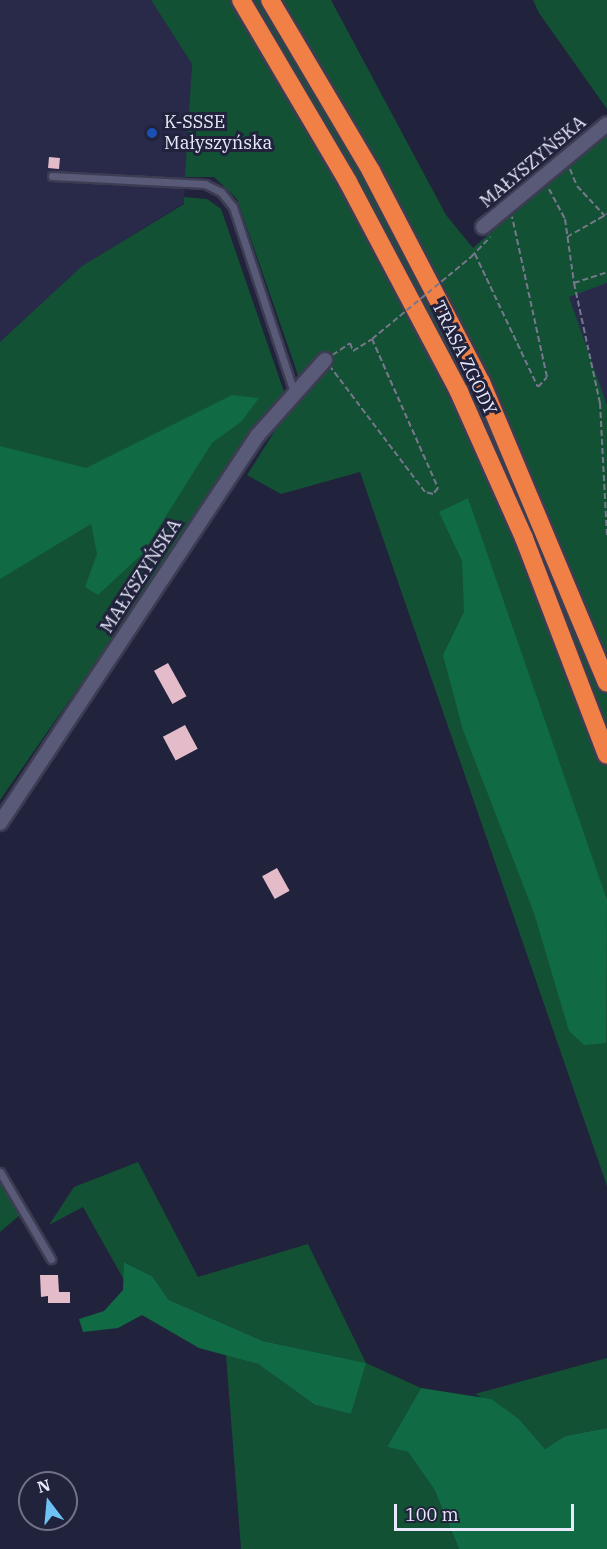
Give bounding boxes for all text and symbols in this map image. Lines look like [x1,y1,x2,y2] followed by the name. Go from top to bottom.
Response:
[476,111,590,213] street label: MAŁYSZYŃSKA
[164,112,272,154] place label: K-SSSE Małyszyńska
[145,126,159,140] marker: K-SSSE Małyszyńska
[427,297,501,419] street label: TRASA ZGODY
[96,515,186,637] street label: MAŁYSZYŃSKA
[18,1471,78,1531] north arrow
[35,1474,52,1497] text: N
[397,1492,577,1530] scale bar
[405,1503,459,1526] text: 100 m

